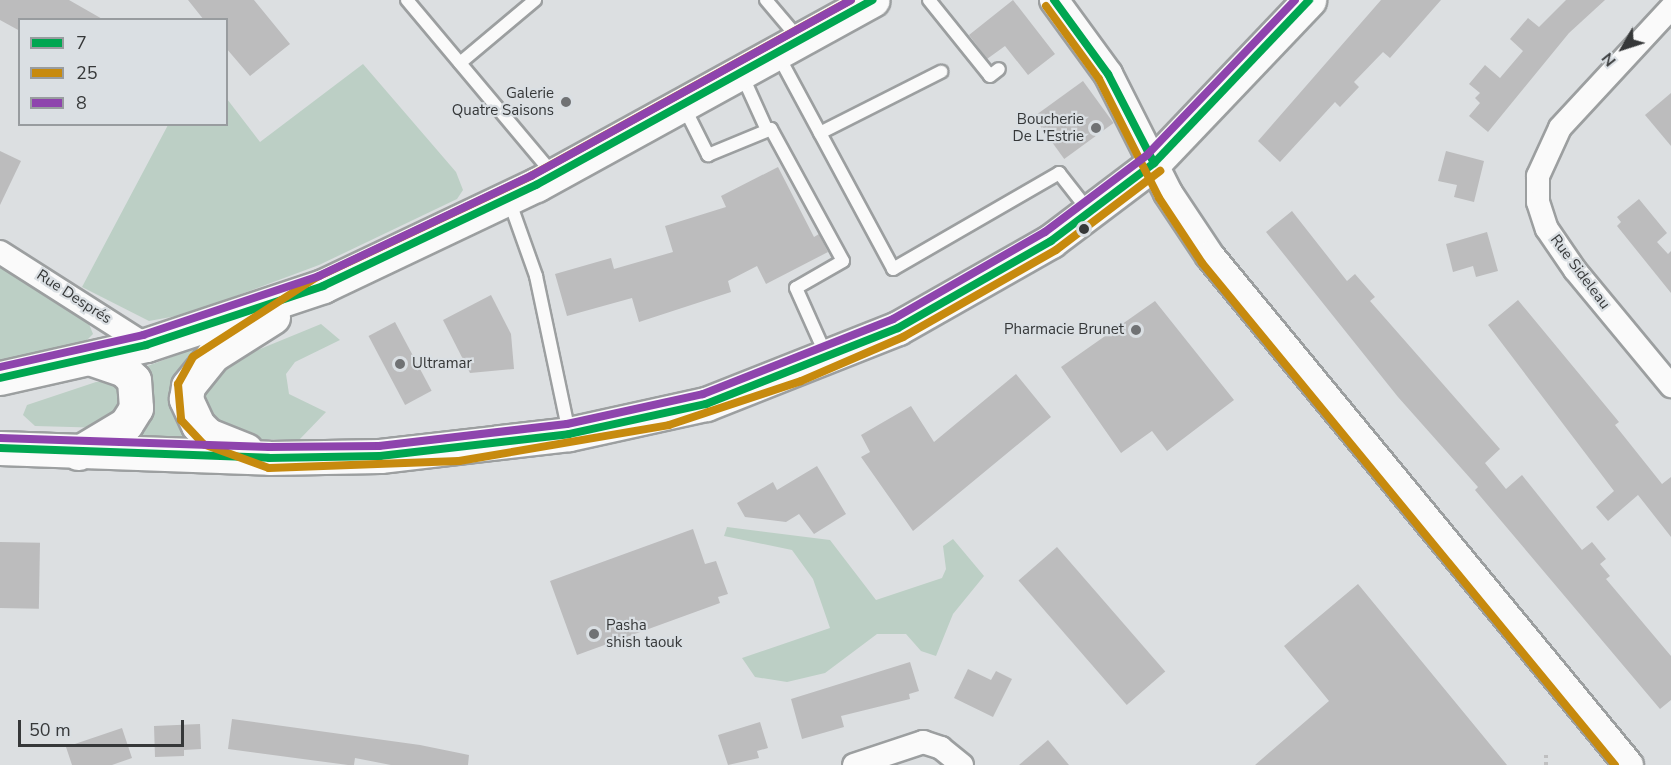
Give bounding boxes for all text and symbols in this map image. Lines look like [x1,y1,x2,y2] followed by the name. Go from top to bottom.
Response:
[18,18,228,126] legend
[1593,18,1653,78] north arrow
[76,31,87,55] text: 7
[1597,48,1621,71] text: N
[76,61,98,85] text: 25
[452,84,554,119] place label: Galerie Quatre Saisons
[76,91,87,115] text: 8
[559,95,573,109] marker: Galerie Quatre Saisons
[1013,110,1084,145] place label: Boucherie De L’Estrie
[1089,121,1103,135] marker: Boucherie De L’Estrie
[1078,223,1090,235] unlabelled marker
[1546,231,1614,313] street label: Rue Sideleau
[33,266,115,328] street label: Rue Després
[1004,321,1124,339] place label: Pharmacie Brunet
[1129,323,1143,337] marker: Pharmacie Brunet
[412,355,472,373] place label: Ultramar
[393,357,407,371] marker: Ultramar
[606,616,682,651] place label: Pasha shish taouk
[587,627,601,641] marker: Pasha shish taouk
[21,708,188,746] scale bar
[29,718,71,742] text: 50 m

